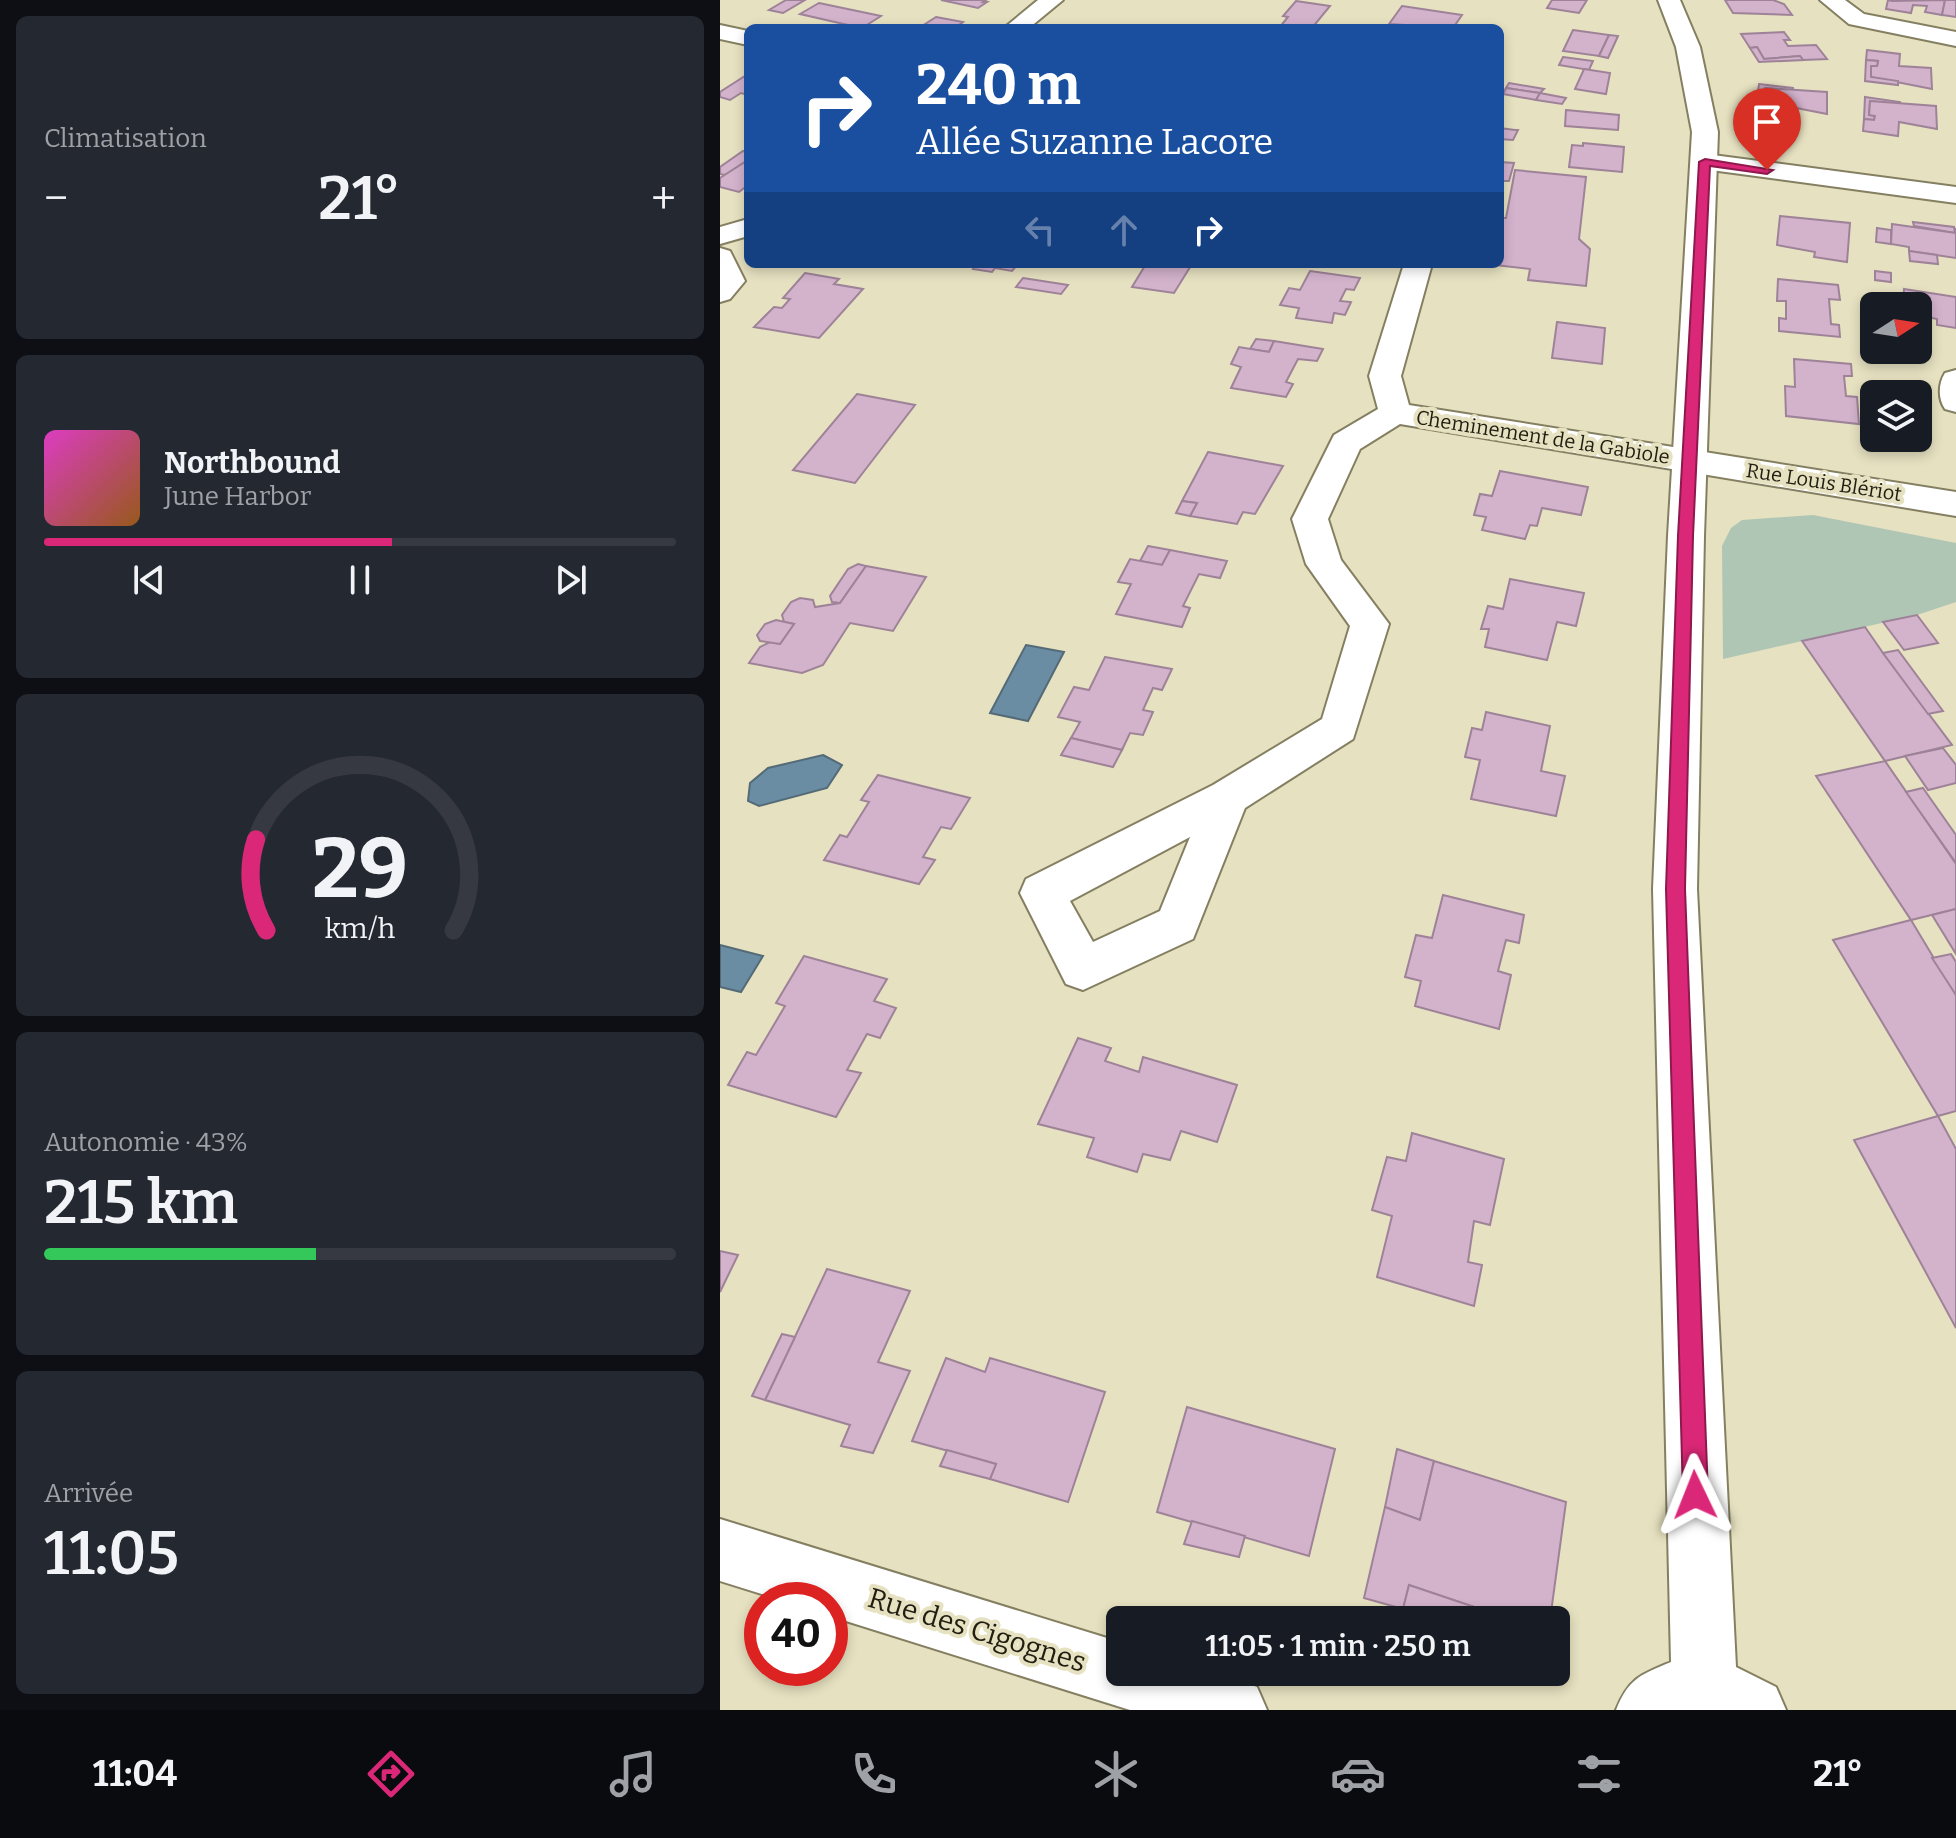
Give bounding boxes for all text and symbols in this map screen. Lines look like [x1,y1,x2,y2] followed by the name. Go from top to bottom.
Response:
[916,52,1081,119] text: 240 m
[784,56,888,160] icon: right
[1733,88,1801,170] pin
[1745,100,1789,144] icon: arrive
[916,120,1273,164] text: Allée Suzanne Lacore
[44,123,207,154] text: Climatisation
[318,163,401,235] text: 21°
[44,172,68,225] text: −
[651,172,676,225] text: +
[1018,208,1062,252] icon: left
[1102,208,1146,252] icon: ahead
[1186,208,1230,252] icon: right
[1860,292,1932,364] north arrow
[1860,292,1932,452] map controls
[1860,380,1932,452] button: layers
[1414,405,1672,469] street label: Cheminement de la Gabiole
[164,445,340,481] text: Northbound
[1745,458,1903,506] street label: Rue Louis Blériot
[164,481,311,512] text: June Harbor
[127,558,171,602] icon: previous
[338,558,382,602] icon: pause
[549,558,593,602] icon: next
[312,819,408,919] text: 29
[325,911,396,946] text: km/h
[44,1127,248,1158] text: Autonomie · 43%
[44,1167,238,1239] text: 215 km
[1653,1453,1737,1537] position arrow
[44,1478,133,1509] text: Arrivée
[44,1518,179,1590] text: 11:05
[864,1581,1090,1679] street label: Rue des Cigognes
[744,1582,848,1686] speed limit sign: 40
[1205,1628,1471,1664] text: 11:05 · 1 min · 250 m
[363,1746,419,1802] icon: directions
[605,1746,661,1802] icon: music
[846,1746,902,1802] icon: phone
[1088,1746,1144,1802] icon: climate
[1330,1746,1386,1802] icon: car
[1571,1746,1627,1802] icon: filters
[93,1752,177,1796] text: 11:04
[1813,1752,1863,1796] text: 21°

